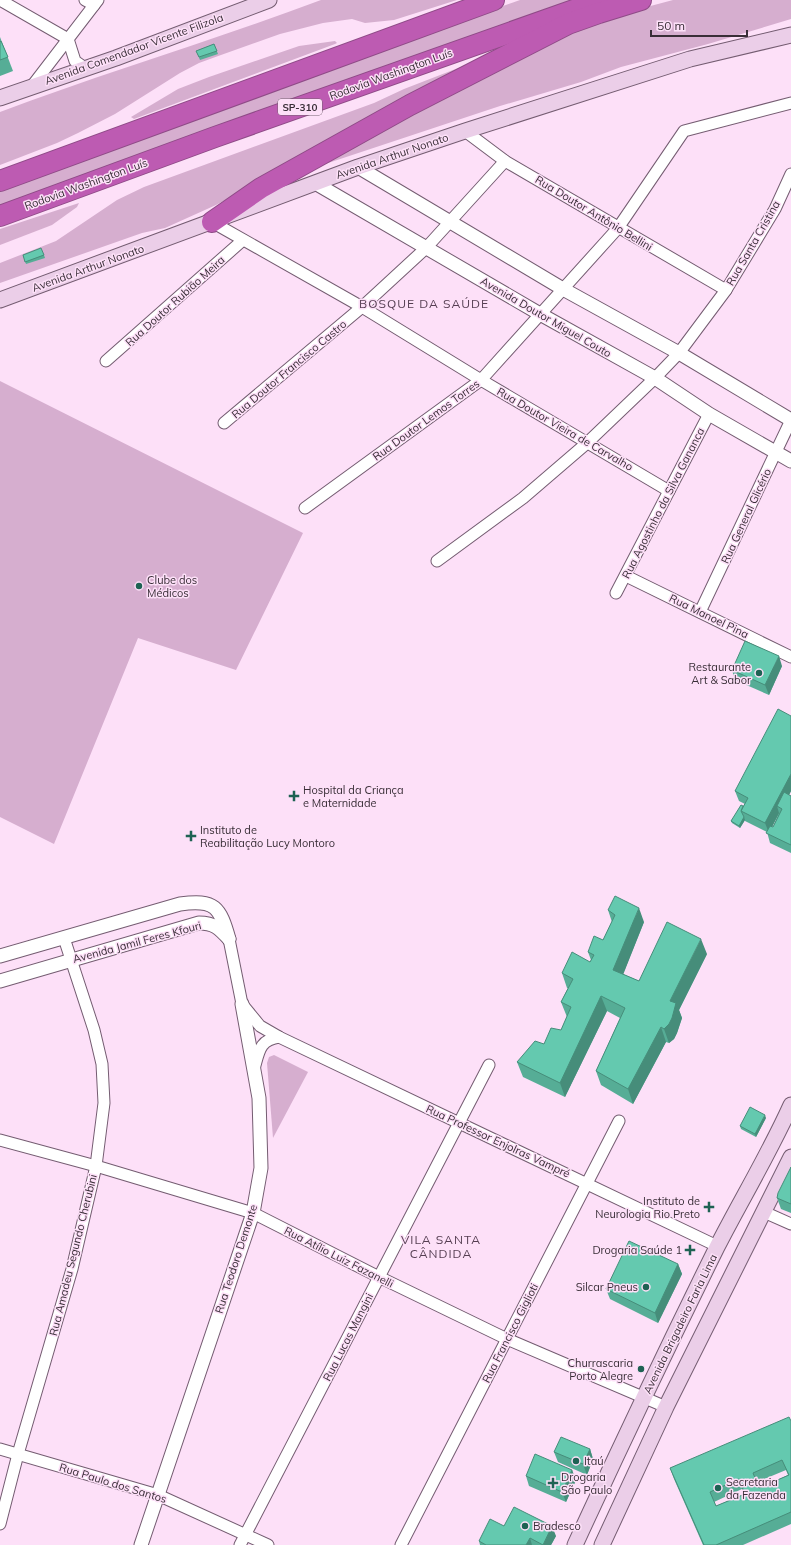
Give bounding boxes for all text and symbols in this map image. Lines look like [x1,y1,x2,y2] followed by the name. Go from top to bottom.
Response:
[43,10,225,88] street label: Avenida Comendador Vicente Filizola
[651,12,747,38] scale bar
[657,18,685,33] text: 50 m
[328,45,454,103] street label: Rodovia Washington Luís
[278,99,322,115] road number: SP-310
[334,130,450,182] street label: Avenida Arthur Nonato
[23,155,149,213] street label: Rodovia Washington Luís
[533,172,655,254] street label: Rua Doutor Antônio Bellini
[723,198,783,288] street label: Rua Santa Cristina
[30,241,146,295] street label: Avenida Arthur Nonato
[122,253,228,349] street label: Rua Doutor Rubião Meira
[478,274,614,360] street label: Avenida Doutor Miguel Couto
[359,296,489,311] district label: BOSQUE DA SAÚDE
[229,317,349,421] street label: Rua Doutor Francisco Castro
[370,376,482,464] street label: Rua Doutor Lemos Torres
[494,384,636,474] street label: Rua Doutor Vieira de Carvalho
[619,425,707,581] street label: Rua Agostinho da Silva Gananca
[718,466,774,566] street label: Rua General Glicério
[147,573,197,600] place label: Clube dos Médicos
[134,581,144,591] marker: Clube dos Médicos
[667,591,751,641] street label: Rua Manoel Pina
[689,660,751,687] place label: Restaurante Art & Sabor
[754,668,764,678] marker: Restaurante Art & Sabor
[303,783,404,810] place label: Hospital da Criança e Maternidade
[288,790,300,802] marker: Hospital da Criança e Maternidade
[200,823,335,850] place label: Instituto de Reabilitação Lucy Montoro
[185,830,197,842] marker: Instituto de Reabilitação Lucy Montoro
[71,918,203,966] street label: Avenida Jamil Feres Kfouri
[424,1101,572,1181] street label: Rua Professor Enjolras Vampré
[46,1173,100,1337] street label: Rua Amadeu Segundo Cherubini
[595,1194,700,1221] place label: Instituto de Neurologia Rio Preto
[703,1201,715,1213] marker: Instituto de Neurologia Rio Preto
[212,1203,260,1315] street label: Rua Teodoro Demonte
[282,1223,396,1291] street label: Rua Atílio Luiz Fazanelli
[401,1232,481,1261] district label: VILA SANTA CÂNDIDA
[592,1243,682,1257] place label: Drogaria Saúde 1
[685,1245,695,1255] marker: Drogaria Saúde 1
[640,1252,720,1396] street label: Avenida Brigadeiro Faria Lima
[576,1280,638,1294] place label: Silcar Pneus
[479,1281,541,1385] street label: Rua Francisco Giglioti
[641,1282,651,1292] marker: Silcar Pneus
[320,1291,376,1383] street label: Rua Lucas Mangini
[567,1356,633,1383] place label: Churrascaria Porto Alegre
[636,1364,646,1374] marker: Churrascaria Porto Alegre
[584,1454,604,1468] place label: Itaú
[571,1456,581,1466] marker: Itaú
[58,1460,168,1506] street label: Rua Paulo dos Santos
[561,1470,612,1497] place label: Drogaria São Paulo
[726,1475,786,1502] place label: Secretaria da Fazenda
[548,1478,558,1488] marker: Drogaria São Paulo
[713,1483,723,1493] marker: Secretaria da Fazenda
[533,1519,581,1533] place label: Bradesco
[520,1521,530,1531] marker: Bradesco

